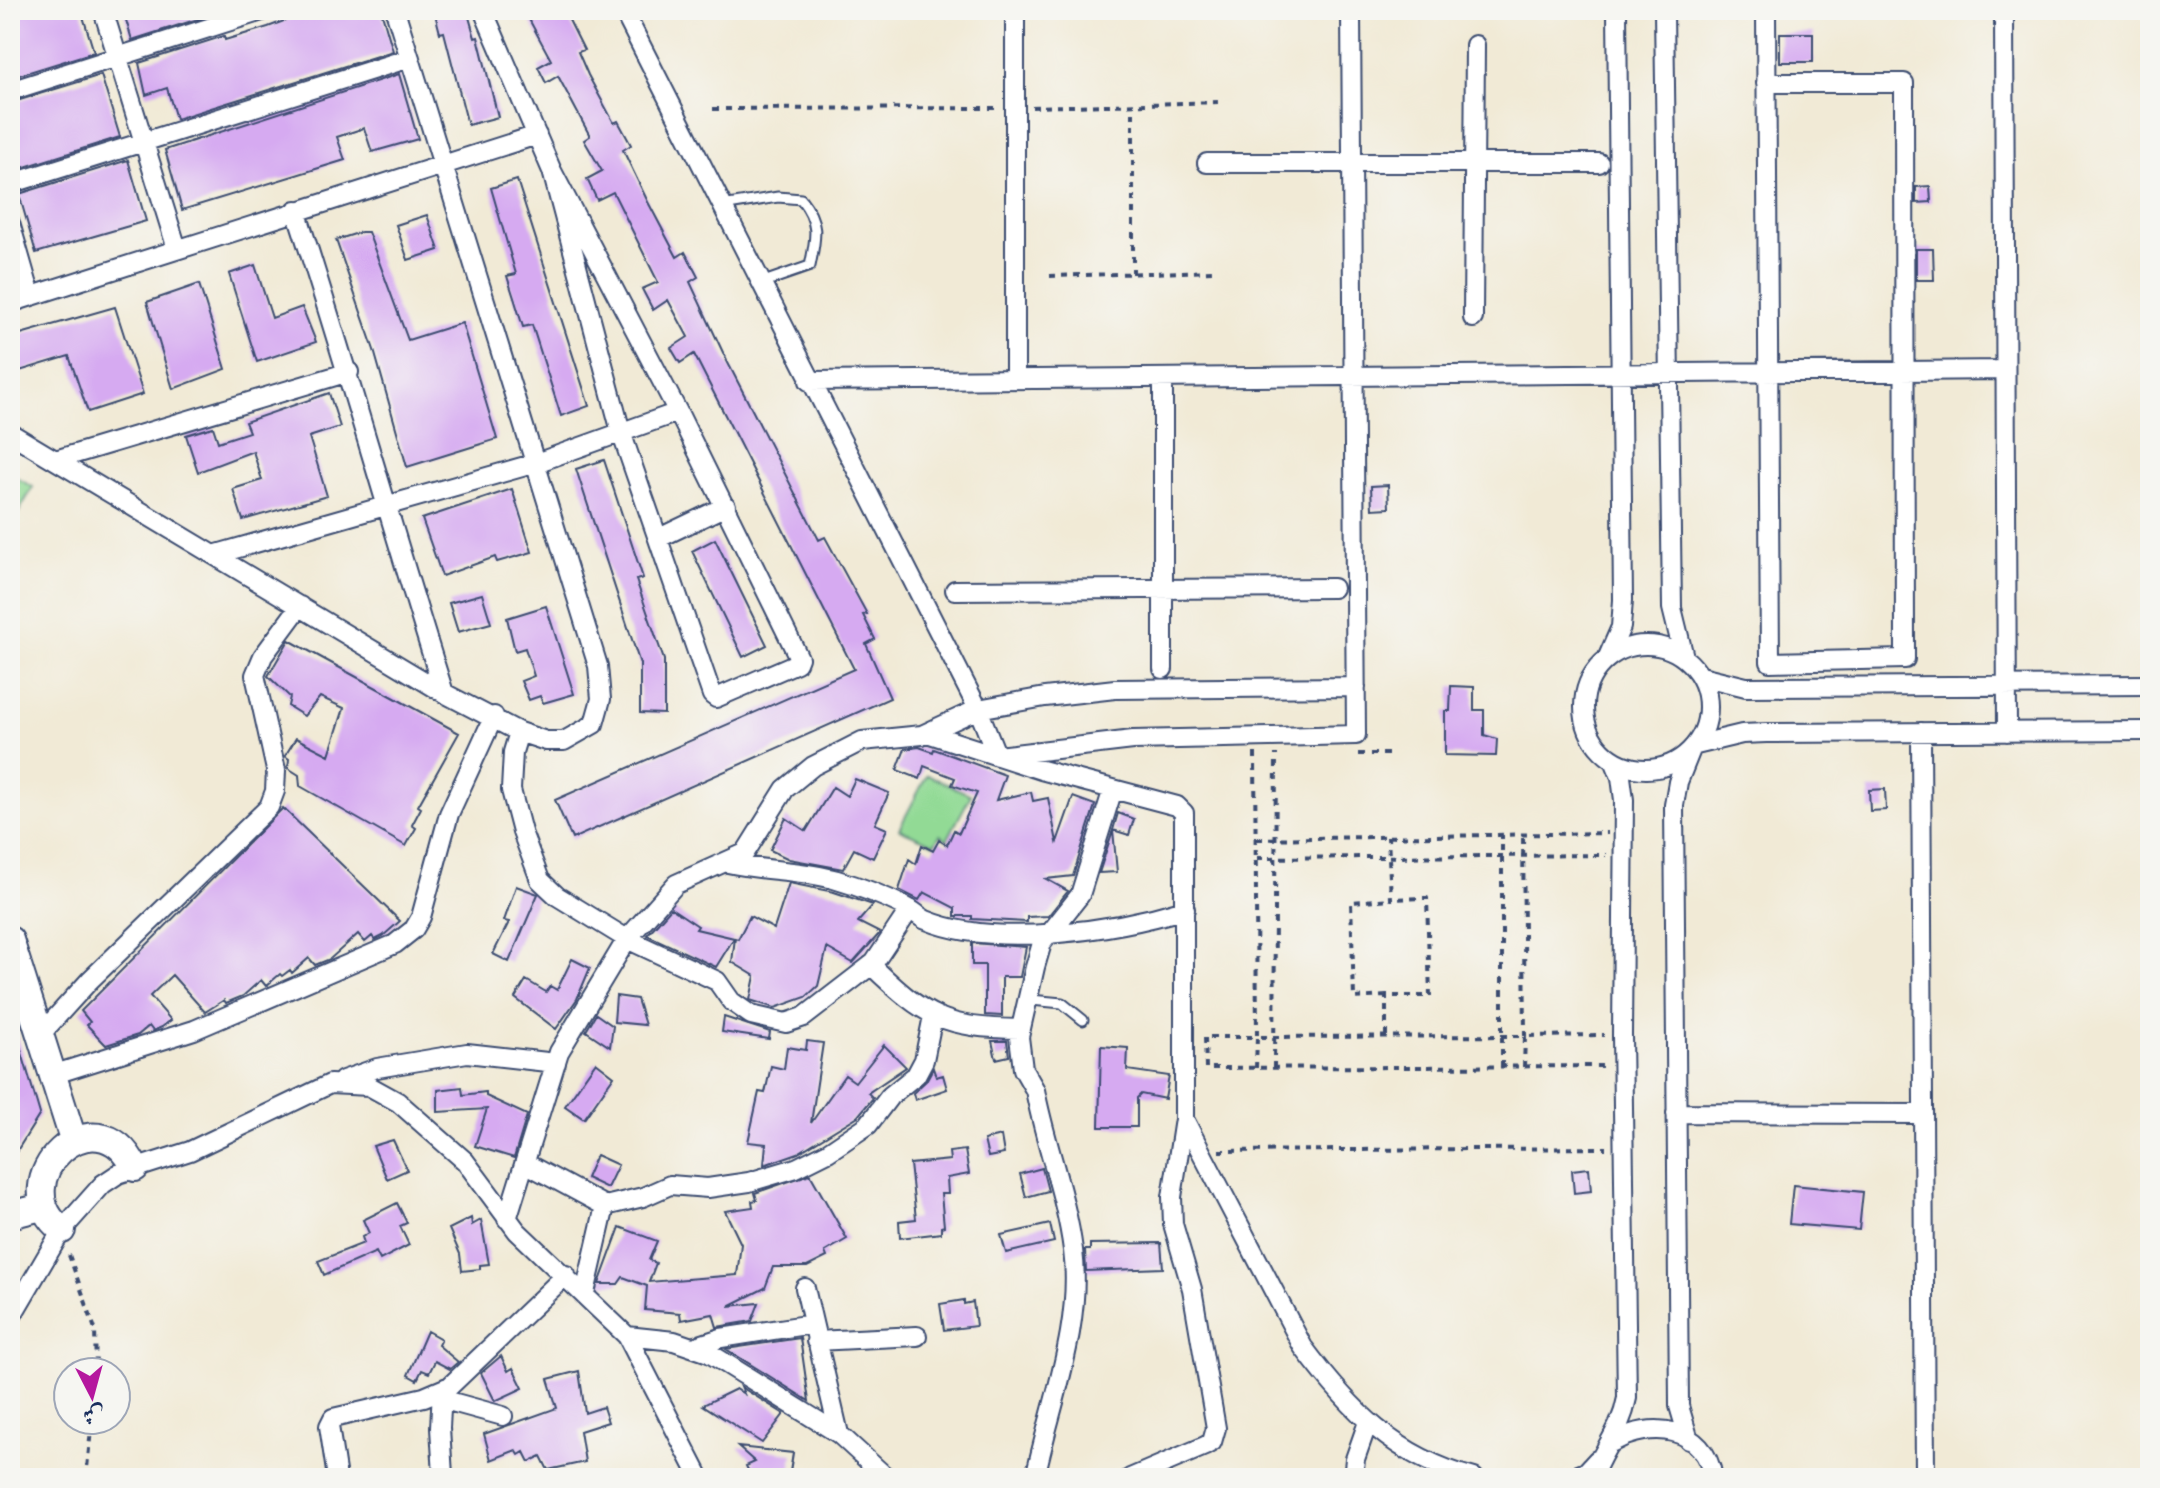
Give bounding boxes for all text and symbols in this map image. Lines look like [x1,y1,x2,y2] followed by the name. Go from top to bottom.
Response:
[52,1356,132,1436] north arrow
[82,1402,106,1426] text: ش

